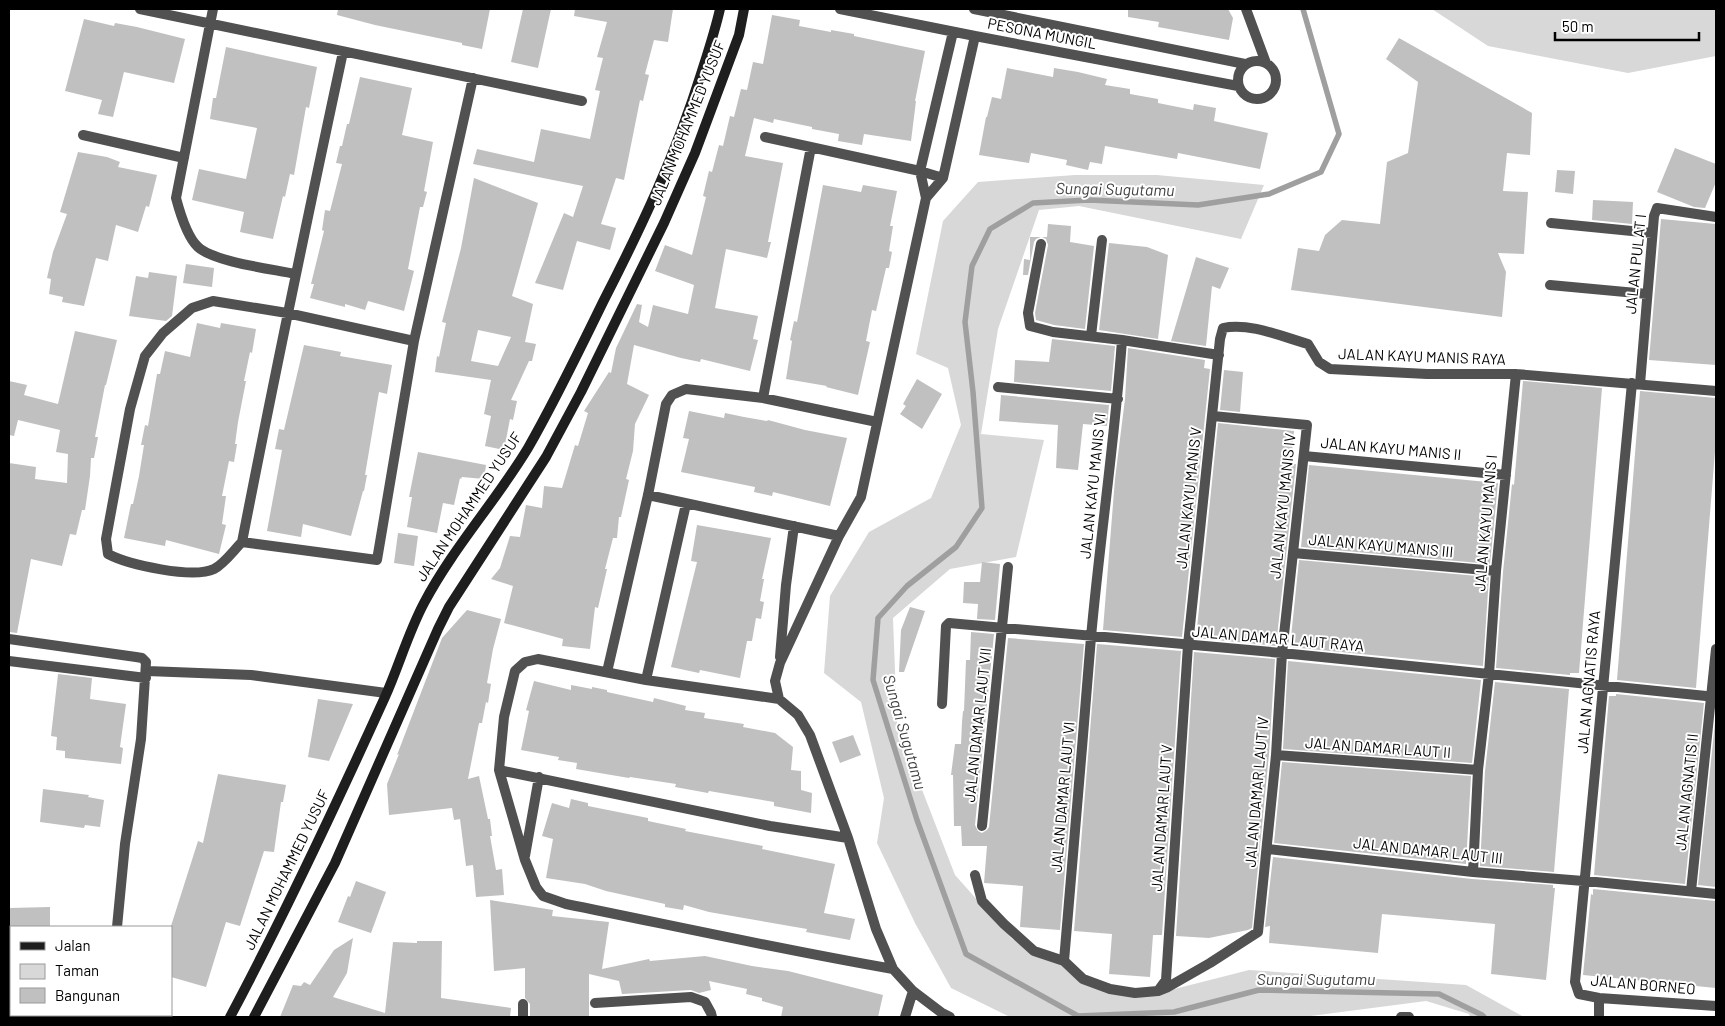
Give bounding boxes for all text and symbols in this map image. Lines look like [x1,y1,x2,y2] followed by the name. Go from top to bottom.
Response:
[1555,10,1699,42] scale bar
[986,14,1098,52] street label: PESONA MUNGIL
[1562,17,1594,35] text: 50 m
[646,37,729,208] street label: JALAN MOHAMMED YUSUF
[1055,178,1175,199] water label: Sungai Sugutamu
[1621,213,1649,315] street label: JALAN PULAT I
[1338,344,1506,368] street label: JALAN KAYU MANIS RAYA
[1075,412,1109,560] street label: JALAN KAYU MANIS VI
[1172,426,1204,570] street label: JALAN KAYU MANIS V
[411,428,525,584] street label: JALAN MOHAMMED YUSUF
[1265,432,1299,580] street label: JALAN KAYU MANIS IV
[1320,433,1462,463] street label: JALAN KAYU MANIS II
[1470,454,1500,592] street label: JALAN KAYU MANIS I
[1308,530,1454,560] street label: JALAN KAYU MANIS III
[1573,610,1603,754] street label: JALAN AGNATIS RAYA
[1191,622,1365,654] street label: JALAN DAMAR LAUT RAYA
[960,647,994,803] street label: JALAN DAMAR LAUT VII
[880,672,931,792] water label: Sungai Sugutamu
[1240,716,1272,868] street label: JALAN DAMAR LAUT IV
[1046,721,1078,873] street label: JALAN DAMAR LAUT VI
[1304,733,1452,761] street label: JALAN DAMAR LAUT II
[1671,733,1701,851] street label: JALAN AGNATIS II
[1147,744,1175,892] street label: JALAN DAMAR LAUT V
[239,786,333,953] street label: JALAN MOHAMMED YUSUF
[1352,833,1504,867] street label: JALAN DAMAR LAUT III
[10,926,172,1016] legend
[55,936,91,954] text: Jalan
[55,961,99,979] text: Taman
[1257,969,1375,988] water label: Sungai Sugutamu
[1590,970,1696,998] street label: JALAN BORNEO
[55,986,120,1004] text: Bangunan

